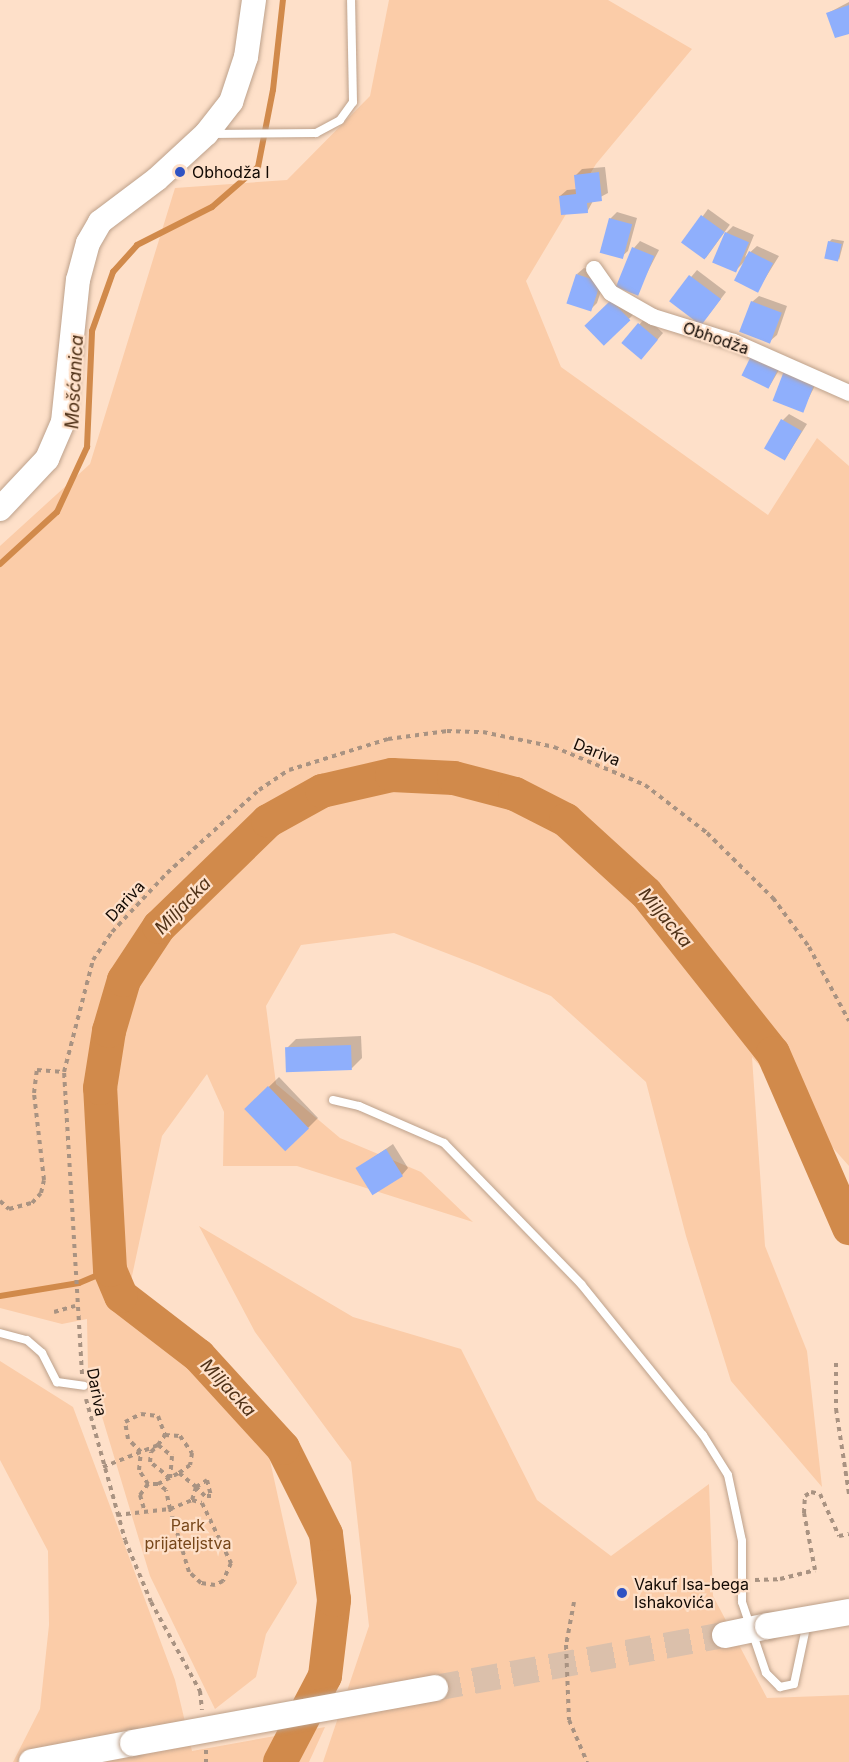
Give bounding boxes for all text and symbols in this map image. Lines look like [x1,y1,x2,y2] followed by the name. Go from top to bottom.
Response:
[192,162,270,182] place label: Obhodža I
[173,165,187,179] marker: Obhodža I
[680,318,752,358] street label: Obhodža
[62,334,88,430] water label: Mošćanica
[571,734,623,770] street label: Dariva
[150,873,216,939] water label: Miljacka
[101,877,149,925] street label: Dariva
[634,884,696,952] water label: Miljacka
[196,1355,260,1421] water label: Miljacka
[83,1366,111,1418] street label: Dariva
[145,1515,231,1553] park label: Park prijateljstva
[634,1574,749,1612] place label: Vakuf Isa-bega Ishakovića
[615,1586,629,1600] marker: Vakuf Isa-bega Ishakovića

